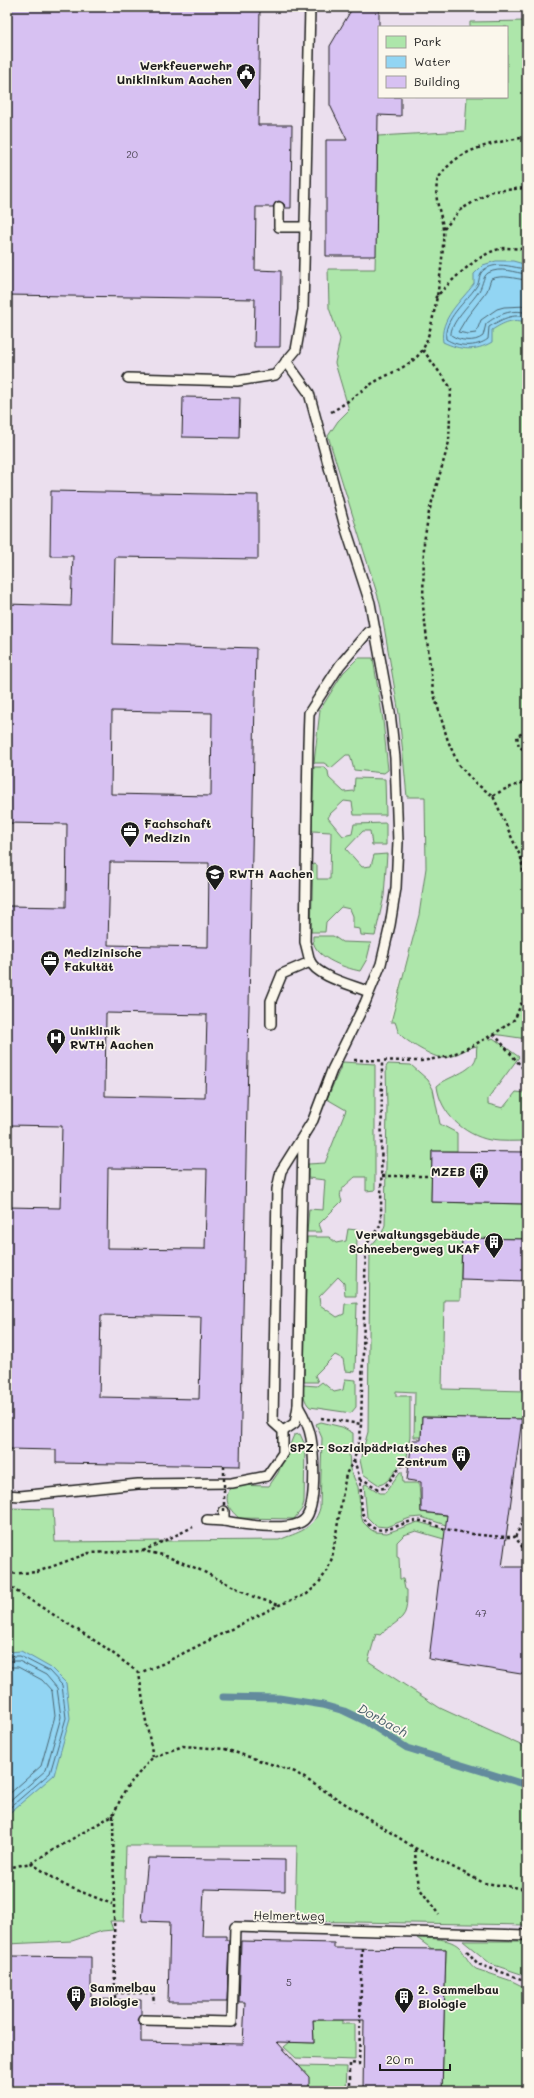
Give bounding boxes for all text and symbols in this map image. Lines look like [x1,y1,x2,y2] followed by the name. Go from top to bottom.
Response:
[378,26,508,98] legend
[414,33,441,49] text: Park
[414,53,451,69] text: Water
[117,57,232,87] place label: Werkfeuerwehr Uniklinikum Aachen
[235,62,257,90] public building icon: Werkfeuerwehr Uniklinikum Aachen
[414,73,460,89] text: Building
[126,147,138,161] house number: 20
[144,815,211,845] place label: Fachschaft Medizin
[119,820,141,848] office icon: Fachschaft Medizin
[204,863,226,891] school or university icon: RWTH Aachen
[229,865,313,881] place label: RWTH Aachen
[64,944,142,974] place label: Medizinische Fakultät
[39,949,61,977] office icon: Medizinische Fakultät
[70,1022,154,1052] place label: Uniklinik RWTH Aachen
[45,1027,67,1055] hospital icon: Uniklinik RWTH Aachen
[468,1161,490,1189] building icon: MZEB
[431,1163,465,1179] place label: MZEB
[349,1226,480,1256] place label: Verwaltungsgebäude Schneebergweg UKAF
[483,1231,505,1259] building icon: Verwaltungsgebäude Schneebergweg UKAF
[290,1439,447,1469] place label: SPZ - Sozialpädriatisches Zentrum
[450,1444,472,1472] building icon: SPZ - Sozialpädriatisches Zentrum
[475,1606,487,1620] house number: 47
[355,1699,411,1740] water label: Dorbach
[253,1906,325,1924] street label: Helmertweg
[286,1975,292,1989] house number: 5
[90,1979,156,2009] place label: Sammelbau Biologie
[418,1981,499,2011] place label: 2. Sammelbau Biologie
[65,1984,87,2012] building icon: Sammelbau Biologie
[393,1986,415,2014] building icon: 2. Sammelbau Biologie
[380,2046,450,2072] scale bar
[386,2051,414,2067] text: 20 m

